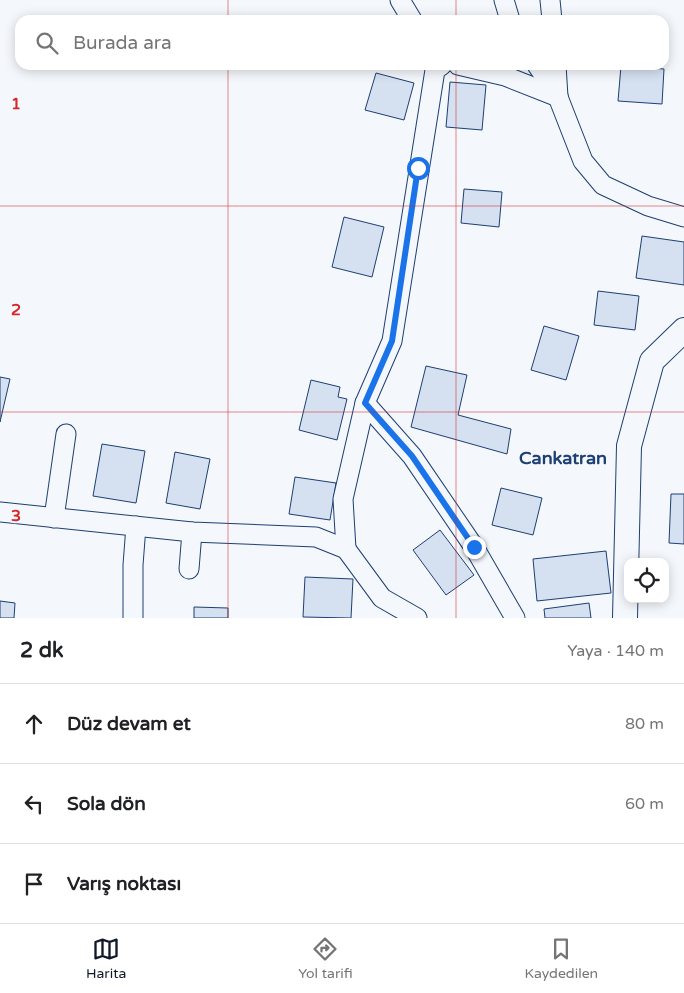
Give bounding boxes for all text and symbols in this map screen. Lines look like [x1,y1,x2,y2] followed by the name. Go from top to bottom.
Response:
[15,15,669,70] search box
[33,29,61,57] icon: search
[73,32,172,54] text: Burada ara
[11,94,21,114] text: 1
[407,157,430,180] route start
[11,300,21,320] text: 2
[519,447,607,469] district label: Cankatran
[11,506,21,526] text: 3
[463,536,486,559] route end
[624,558,669,603] map controls
[624,558,669,603] button: locate
[20,638,63,663] text: 2 dk
[567,641,664,661] text: Yaya · 140 m
[20,710,48,738] icon: ahead
[67,713,191,735] text: Düz devam et
[625,714,664,734] text: 80 m
[20,790,48,818] icon: left
[67,793,146,815] text: Sola dön
[625,794,664,814] text: 60 m
[20,870,48,898] icon: arrive
[67,873,181,895] text: Varış noktası
[86,935,126,982] tab: Harita
[298,935,353,982] tab: Yol tarifi
[525,935,598,982] tab: Kaydedilen

